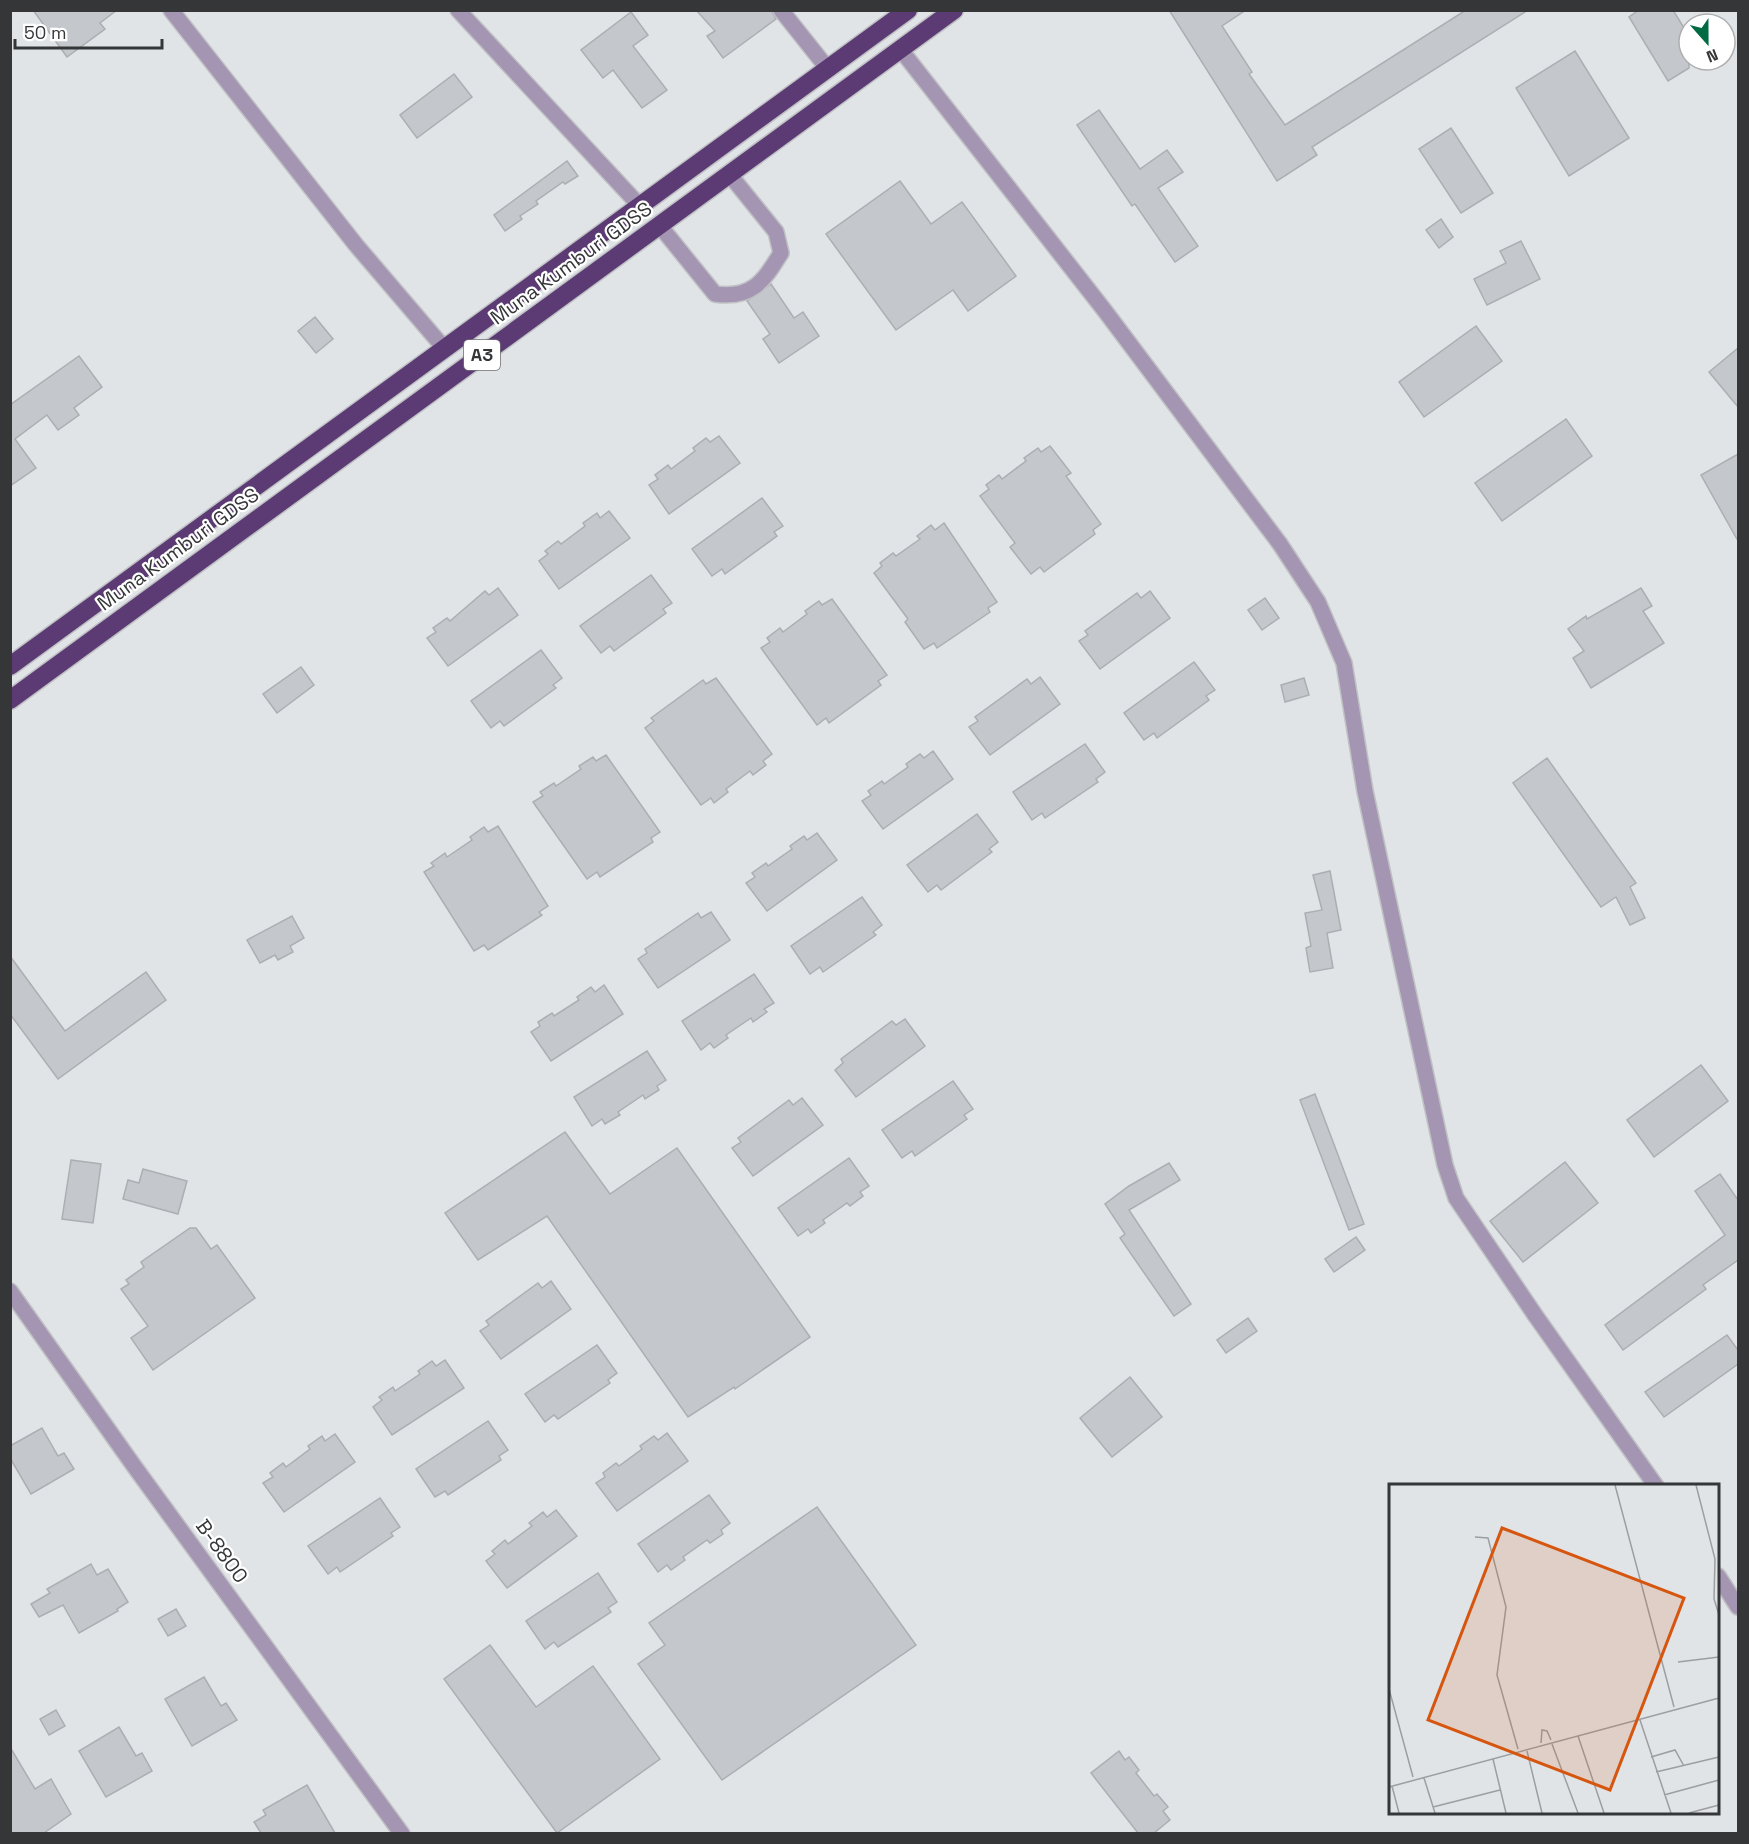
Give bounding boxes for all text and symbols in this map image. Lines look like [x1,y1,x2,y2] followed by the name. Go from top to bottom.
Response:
[15,12,162,50] scale bar
[1677,12,1737,72] north arrow
[24,21,66,44] text: 50 m
[1703,44,1721,67] text: N
[485,196,657,330] street label: Muna Kumburi GDSS
[464,340,500,370] road number: A3
[92,482,264,616] street label: Muna Kumburi GDSS
[1389,1484,1719,1814] inset map
[190,1514,254,1588] street label: B-8800

